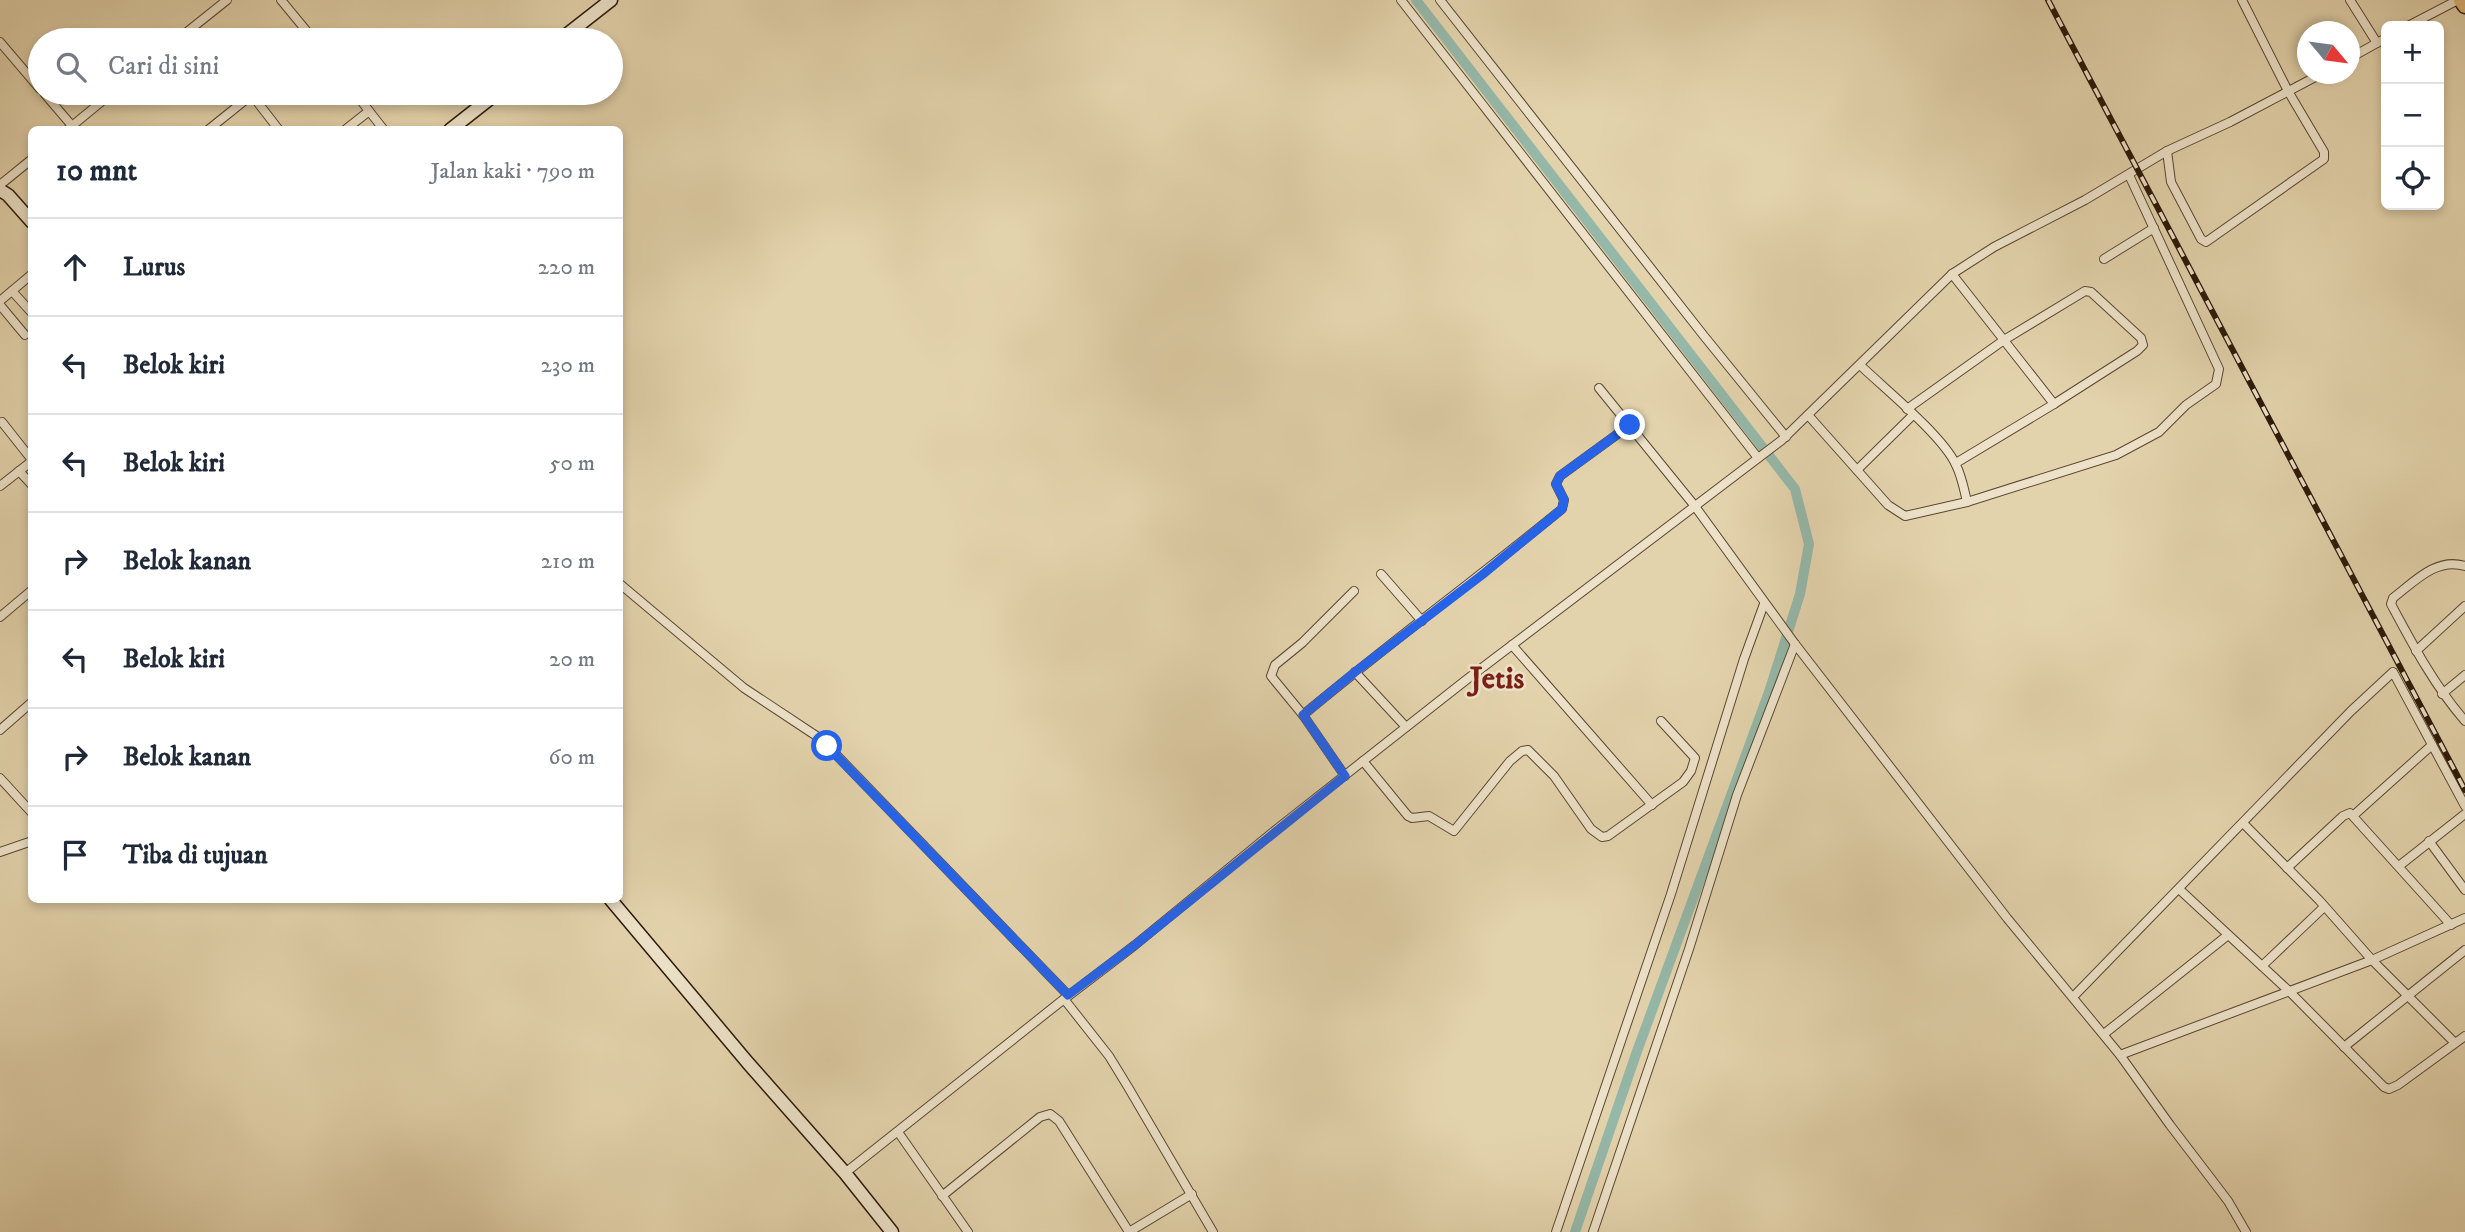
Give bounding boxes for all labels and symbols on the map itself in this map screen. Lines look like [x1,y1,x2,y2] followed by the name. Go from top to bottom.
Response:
[2297,21,2360,84] north arrow
[1614,409,1645,440] route end
[1467,659,1525,699] district label: Jetis
[811,730,842,761] route start

